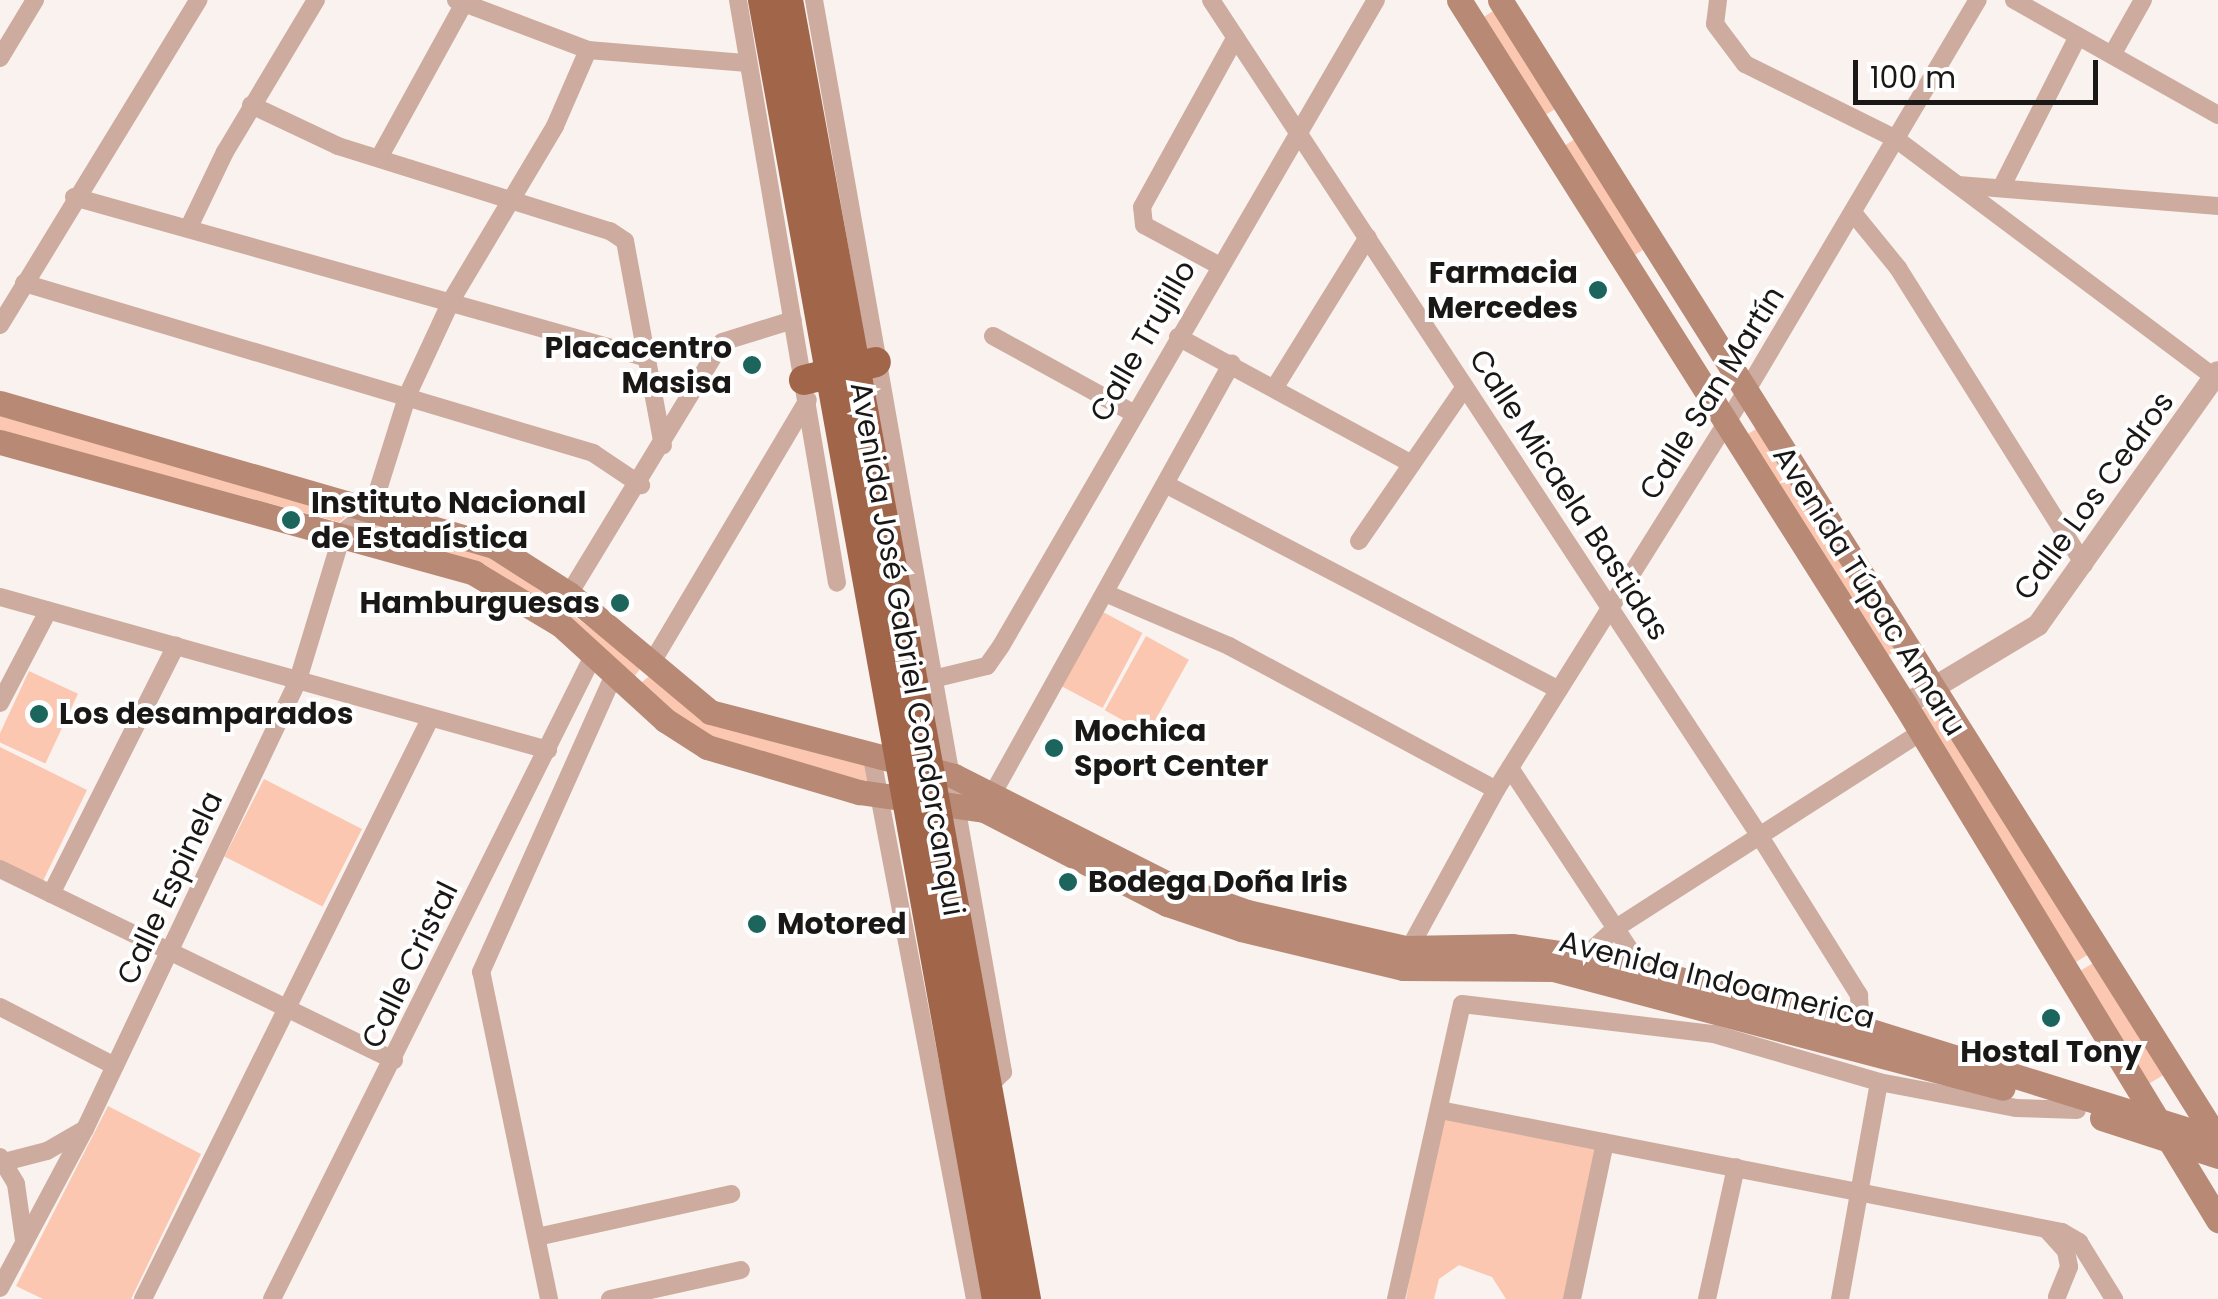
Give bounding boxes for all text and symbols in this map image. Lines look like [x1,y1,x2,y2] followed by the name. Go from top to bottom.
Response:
[1858,40,2103,102] scale bar
[1870,56,1956,99] text: 100 m
[1082,254,1204,428] street label: Calle Trujillo
[1427,255,1578,326] place label: Farmacia Mercedes
[1587,279,1609,301] marker: Farmacia Mercedes
[1632,280,1792,506] street label: Calle San Martín
[545,330,732,400] place label: Placacentro Masisa
[1461,343,1677,647] street label: Calle Micaela Bastidas
[741,354,763,376] marker: Placacentro Masisa
[842,379,972,919] street label: Avenida José Gabriel Condorcanqui
[2006,385,2182,607] street label: Calle Los Cedros
[1765,439,1973,743] street label: Avenida Túpac Amaru
[311,485,586,556] place label: Instituto Nacional de Estadística
[280,509,302,531] marker: Instituto Nacional de Estadística
[360,585,600,621] place label: Hamburguesas
[609,592,631,614] marker: Hamburguesas
[59,696,353,732] place label: Los desamparados
[28,703,50,725] marker: Los desamparados
[1074,713,1268,784] place label: Mochica Sport Center
[1043,737,1065,759] marker: Mochica Sport Center
[110,786,230,990] street label: Calle Espinela
[1088,864,1348,900] place label: Bodega Doña Iris
[1057,871,1079,893] marker: Bodega Doña Iris
[354,876,466,1054] street label: Calle Cristal
[777,906,907,942] place label: Motored
[746,913,768,935] marker: Motored
[1556,923,1878,1037] street label: Avenida Indoamerica
[2040,1007,2062,1029] marker: Hostal Tony
[1960,1034,2142,1070] place label: Hostal Tony

